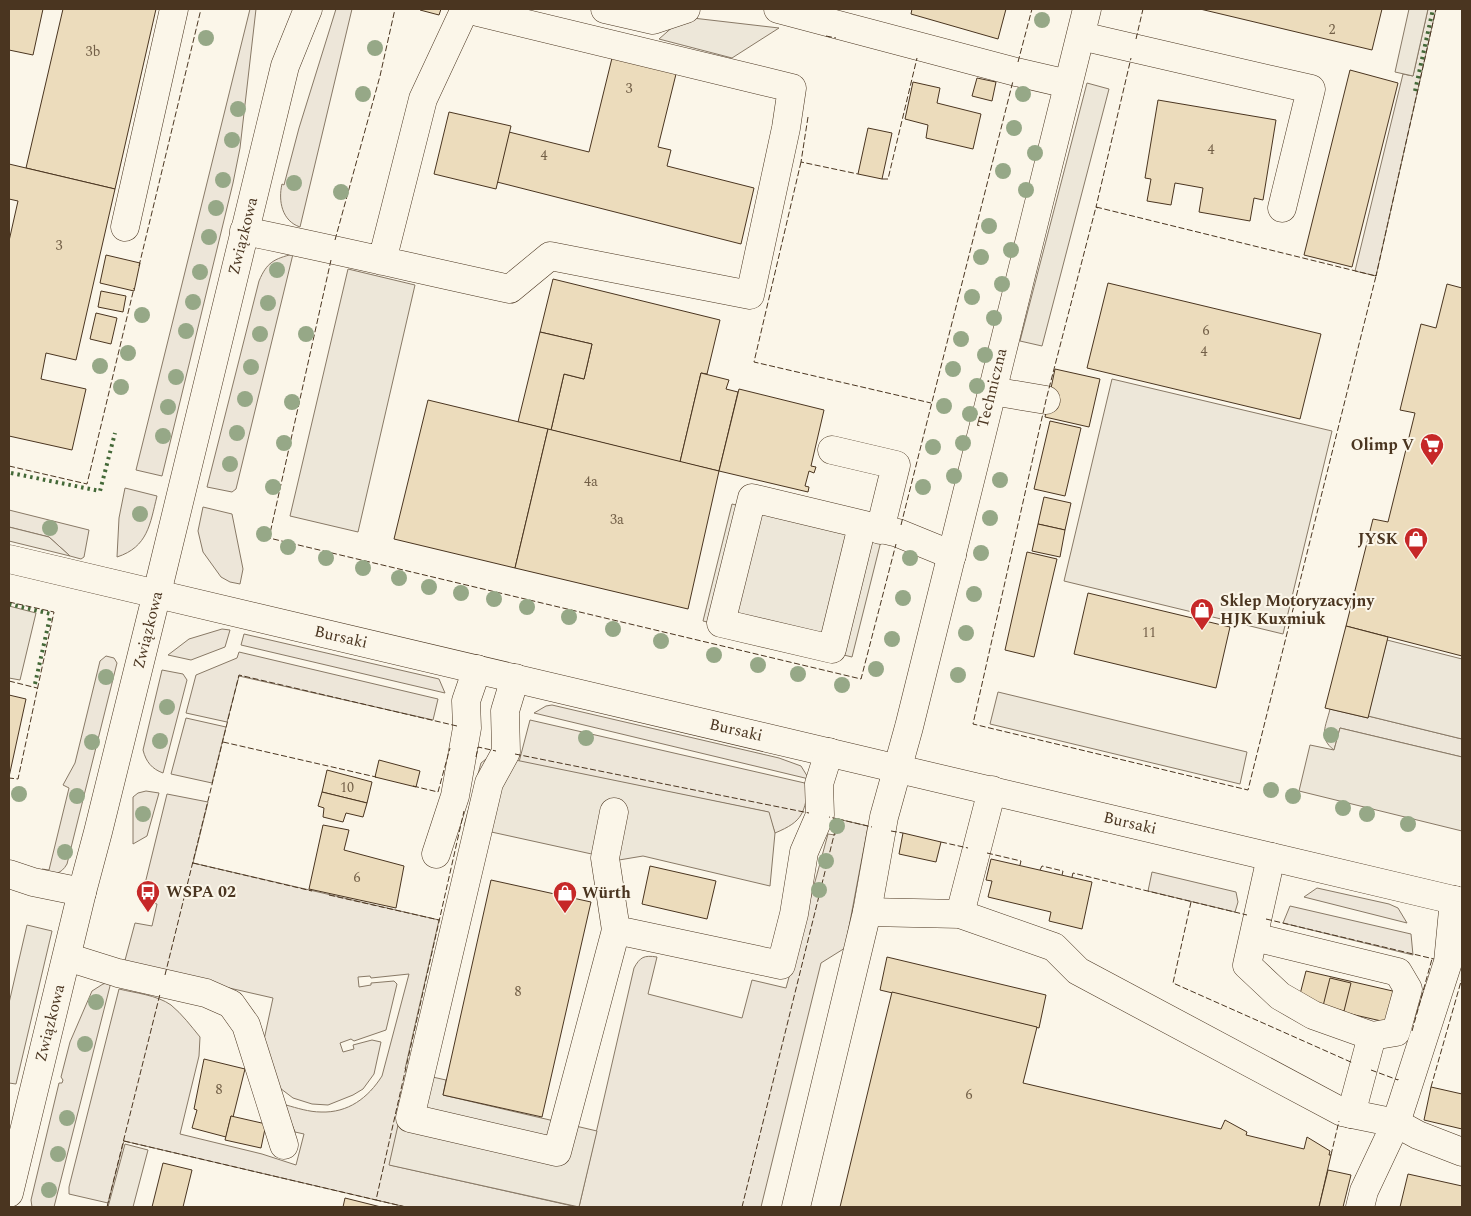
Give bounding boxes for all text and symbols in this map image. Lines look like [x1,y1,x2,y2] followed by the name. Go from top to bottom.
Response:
[1329,19,1336,40] house number: 2
[86,41,101,62] house number: 3b
[626,78,633,99] house number: 3
[1208,139,1215,160] house number: 4
[541,145,548,166] house number: 4
[222,194,264,277] street label: Związkowa
[56,235,63,256] house number: 3
[1203,320,1210,341] house number: 6
[1201,341,1208,362] house number: 4
[971,345,1014,430] street label: Techniczna
[1419,432,1445,466] supermarket icon: Olimp V
[1351,433,1414,457] place label: Olimp V
[584,471,598,492] house number: 4a
[610,509,624,530] house number: 3a
[1403,526,1429,560] shop icon: JYSK
[1358,527,1399,551] place label: JYSK
[127,588,169,671] street label: Związkowa
[1220,589,1375,631] place label: Sklep Motoryzacyjny HJK Kuxmiuk
[1189,597,1215,631] shop icon: Sklep Motoryzacyjny HJK Kuxmiuk
[312,619,370,655] street label: Bursaki
[1142,622,1156,643] house number: 11
[707,712,765,748] street label: Bursaki
[340,777,354,798] house number: 10
[1101,805,1159,841] street label: Bursaki
[354,867,361,888] house number: 6
[135,879,161,913] bus stop icon: WSPA 02
[166,880,236,904] place label: WSPA 02
[552,880,578,914] shop icon: Würth
[582,881,631,905] place label: Würth
[29,981,71,1064] street label: Związkowa
[515,981,522,1002] house number: 8
[216,1079,223,1100] house number: 8
[966,1084,973,1105] house number: 6

